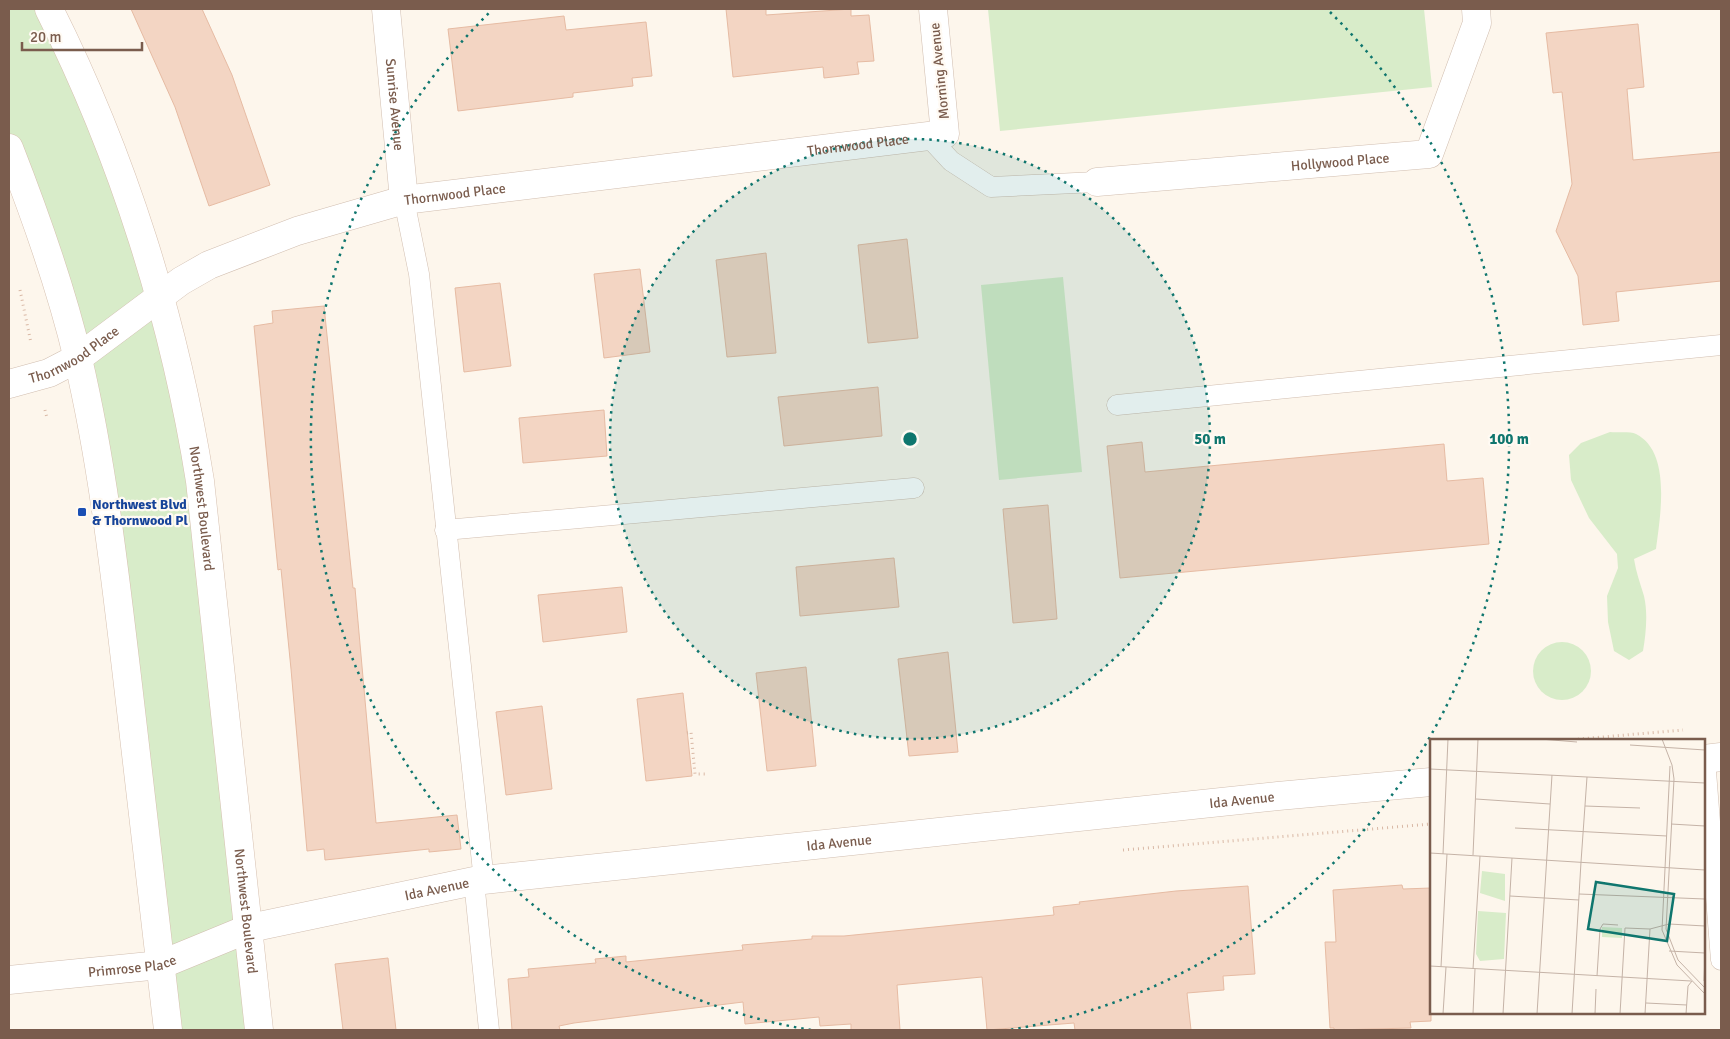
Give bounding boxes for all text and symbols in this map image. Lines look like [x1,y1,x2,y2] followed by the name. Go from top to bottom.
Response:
[22,20,142,52] scale bar
[926,22,953,120] street label: Morning Avenue
[30,28,61,46] text: 20 m
[382,58,407,151] street label: Sunrise Avenue
[806,131,910,160] street label: Thornwood Place
[1290,149,1390,175] street label: Hollywood Place
[403,180,507,209] street label: Thornwood Place
[27,322,123,387] street label: Thornwood Place
[901,430,919,448] centre of rings
[1194,430,1226,448] text: 50 m
[1489,430,1529,448] text: 100 m
[185,445,218,572] street label: Northwest Boulevard
[92,496,188,529] place label: Northwest Blvd & Thornwood Pl
[76,506,88,518] marker: Northwest Blvd & Thornwood Pl
[1430,739,1705,1014] inset map
[1208,788,1275,812] street label: Ida Avenue
[806,831,873,855] street label: Ida Avenue
[231,848,261,975] street label: Northwest Boulevard
[403,874,471,904] street label: Ida Avenue
[87,951,179,981] street label: Primrose Place

